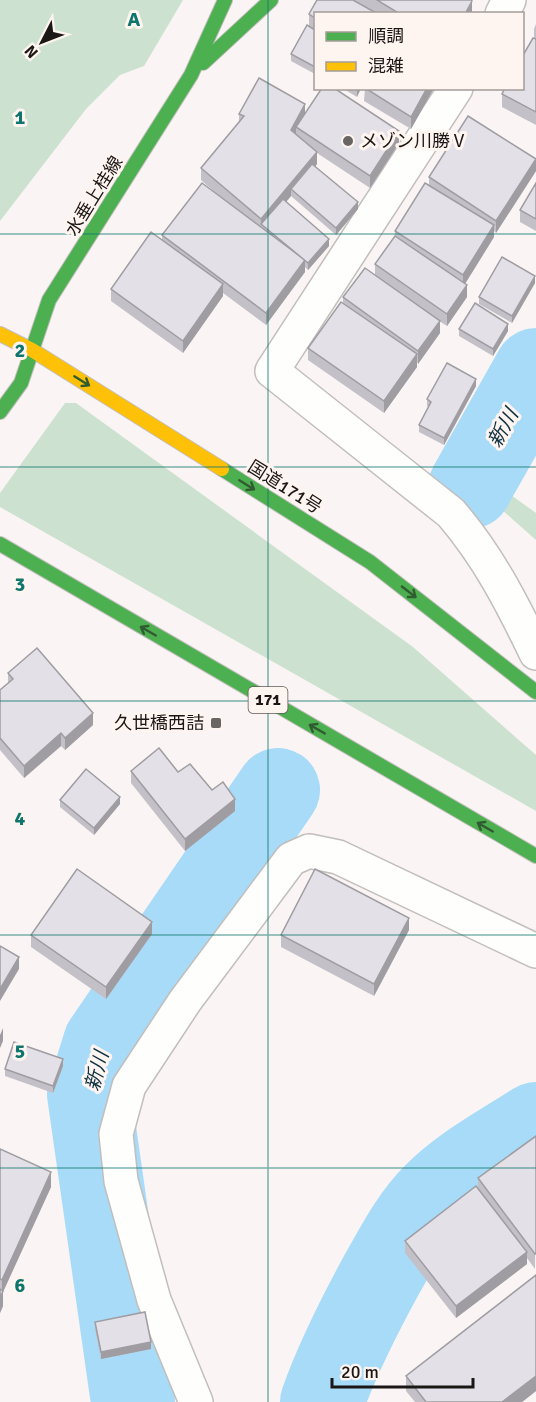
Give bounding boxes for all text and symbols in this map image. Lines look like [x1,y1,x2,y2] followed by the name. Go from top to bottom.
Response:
[128,7,141,32] text: A
[12,12,72,72] north arrow
[314,12,524,90] legend
[368,25,404,47] text: 順調
[20,41,43,62] text: N
[368,55,404,77] text: 混雑
[15,105,26,130] text: 1
[360,130,468,152] place label: メゾン川勝Ⅴ
[341,134,355,148] marker: メゾン川勝Ⅴ
[61,152,127,240] street label: 水垂上桂線
[15,338,25,363] text: 2
[73,376,90,388] one-way arrow
[482,403,525,452] water label: 新川
[244,456,326,518] street label: 国道171号
[238,479,255,491] one-way arrow
[15,572,25,597] text: 3
[401,586,417,599] one-way arrow
[140,625,157,637] one-way arrow
[248,687,288,713] road number: 171
[114,712,204,734] place label: 久世橋西詰
[209,716,223,730] marker: 久世橋西詰
[309,723,326,735] one-way arrow
[15,806,26,831] text: 4
[477,821,495,832] one-way arrow
[15,1039,25,1064] text: 5
[80,1047,115,1094] water label: 新川
[15,1273,26,1298] text: 6
[332,1351,473,1389] scale bar
[341,1361,379,1383] text: 20 m

